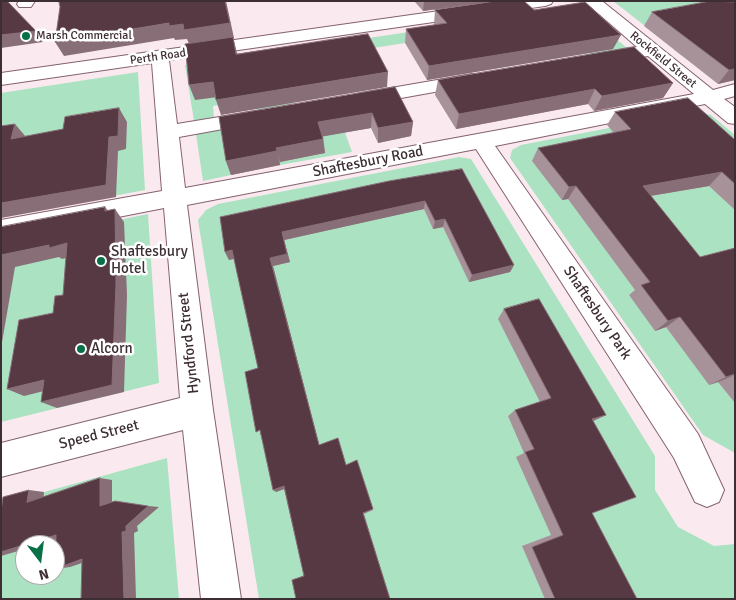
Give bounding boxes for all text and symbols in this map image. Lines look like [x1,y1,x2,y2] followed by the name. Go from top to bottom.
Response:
[36,29,132,43] place label: Marsh Commercial
[627,29,699,91] street label: Rockfield Street
[20,30,32,42] marker: Marsh Commercial
[129,46,187,68] street label: Perth Road
[311,142,425,182] street label: Shaftesbury Road
[111,243,188,278] place label: Shaftesbury Hotel
[95,255,107,267] marker: Shaftesbury Hotel
[559,263,635,363] street label: Shaftesbury Park
[175,292,203,394] street label: Hyndford Street
[91,340,133,358] place label: Alcorn
[75,343,87,355] marker: Alcorn
[57,416,141,454] street label: Speed Street
[15,535,65,585] north arrow
[37,565,51,583] text: N

